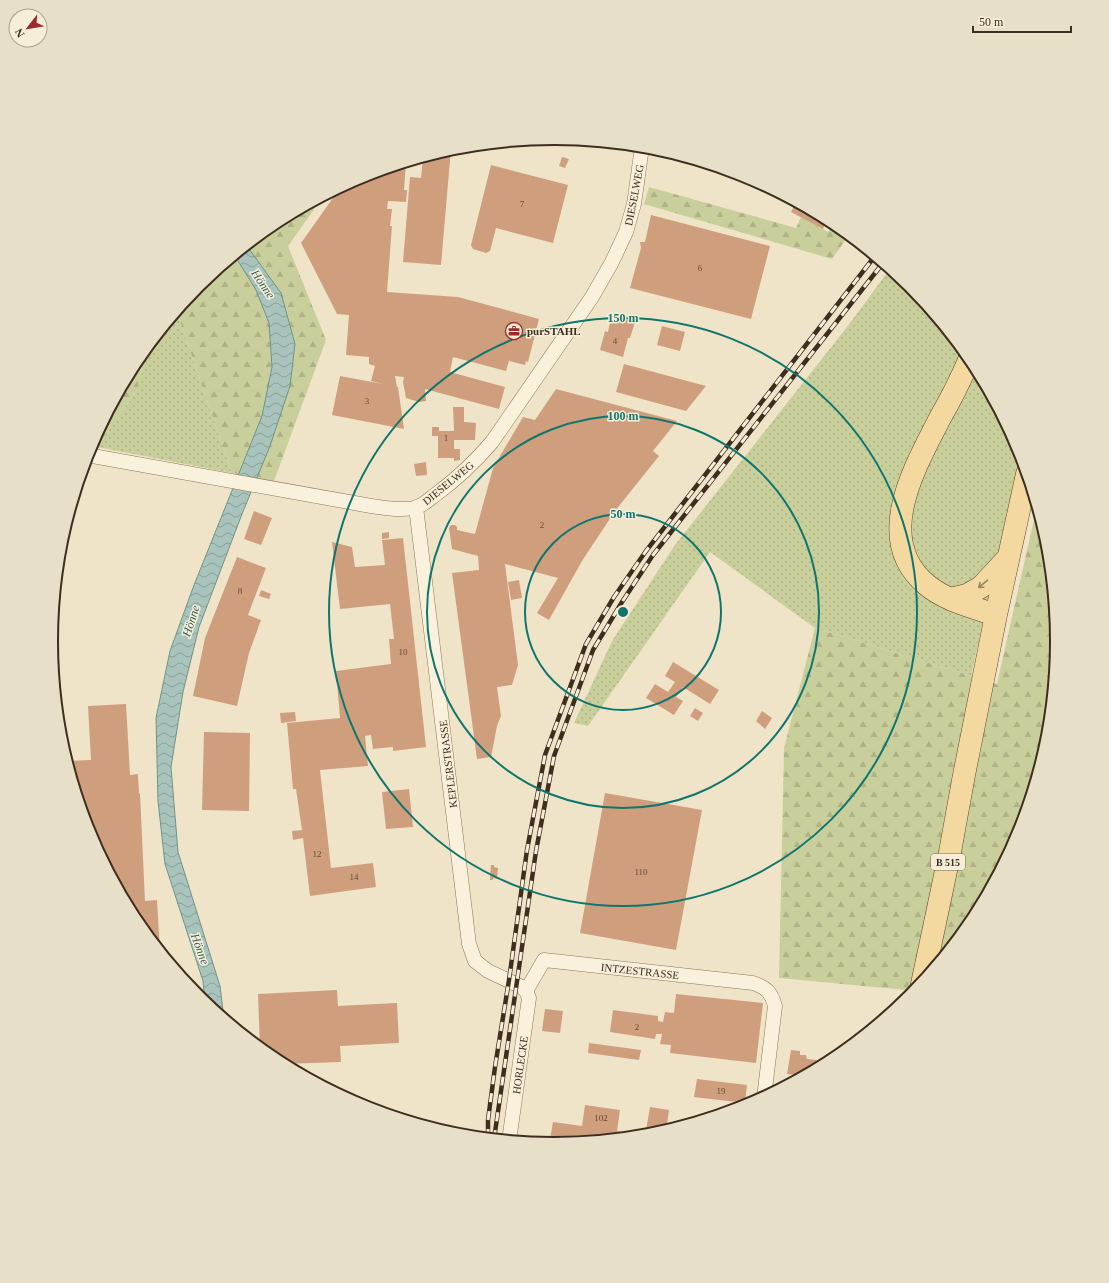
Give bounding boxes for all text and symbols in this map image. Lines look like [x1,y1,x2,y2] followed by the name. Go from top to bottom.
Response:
[8,8,48,48] north arrow
[973,8,1071,34] scale bar
[979,15,1004,29] text: 50 m
[12,27,27,40] text: N
[622,163,646,227] street label: DIESELWEG
[520,199,525,209] house number: 7
[698,263,703,273] house number: 6
[248,266,278,302] water label: Hönne
[608,311,639,325] text: 150 m
[504,321,524,341] office icon: purSTAHL
[527,325,581,337] place label: purSTAHL
[613,336,618,346] house number: 4
[365,396,370,406] house number: 3
[608,409,639,423] text: 100 m
[444,433,448,443] house number: 1
[420,459,476,507] street label: DIESELWEG
[611,507,636,521] text: 50 m
[540,520,544,530] house number: 2
[978,579,988,588] one-way arrow
[238,586,243,596] house number: 8
[179,603,203,639] water label: Hönne
[616,605,630,619] centre of rings
[399,647,408,657] house number: 10
[437,719,459,809] street label: KEPLERSTRASSE
[313,849,322,859] house number: 12
[931,854,965,870] road number: B 515
[634,867,648,877] house number: 110
[350,872,359,882] house number: 14
[188,931,212,967] water label: Hönne
[600,961,680,981] street label: INTZESTRASSE
[635,1022,639,1032] house number: 2
[510,1035,530,1095] street label: HORLECKE
[717,1086,726,1096] house number: 19
[594,1113,608,1123] house number: 102

